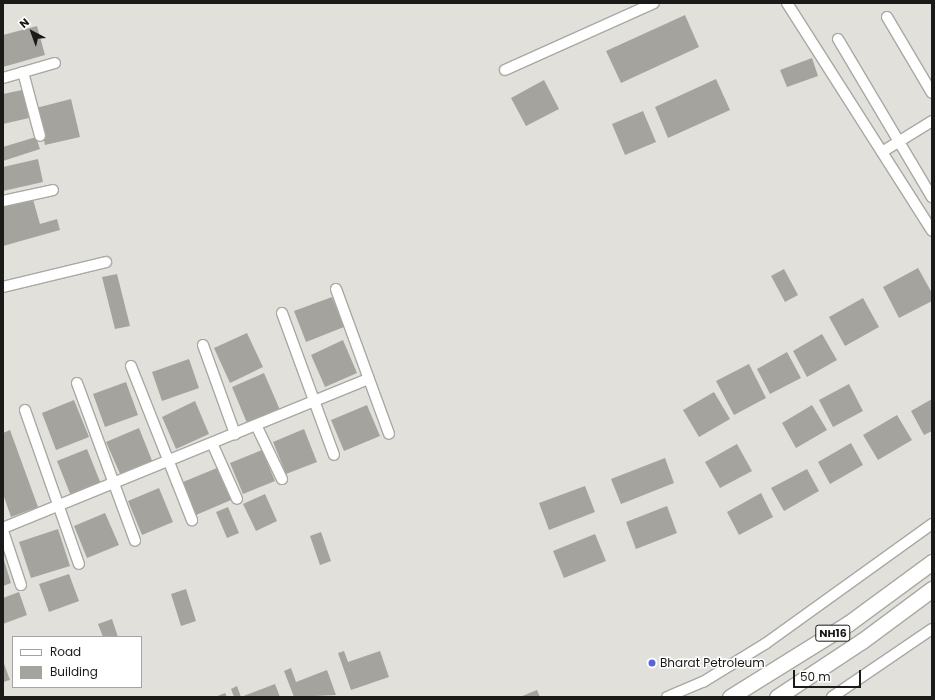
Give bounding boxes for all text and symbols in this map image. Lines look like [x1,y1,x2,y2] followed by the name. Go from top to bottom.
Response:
[12,12,52,52] north arrow
[16,14,33,32] text: N
[815,624,851,642] road number: NH16
[12,636,142,688] legend
[50,643,81,660] text: Road
[660,656,765,670] place label: Bharat Petroleum
[647,658,657,668] marker: Bharat Petroleum
[795,662,863,688] scale bar
[50,663,98,680] text: Building
[800,668,831,685] text: 50 m

